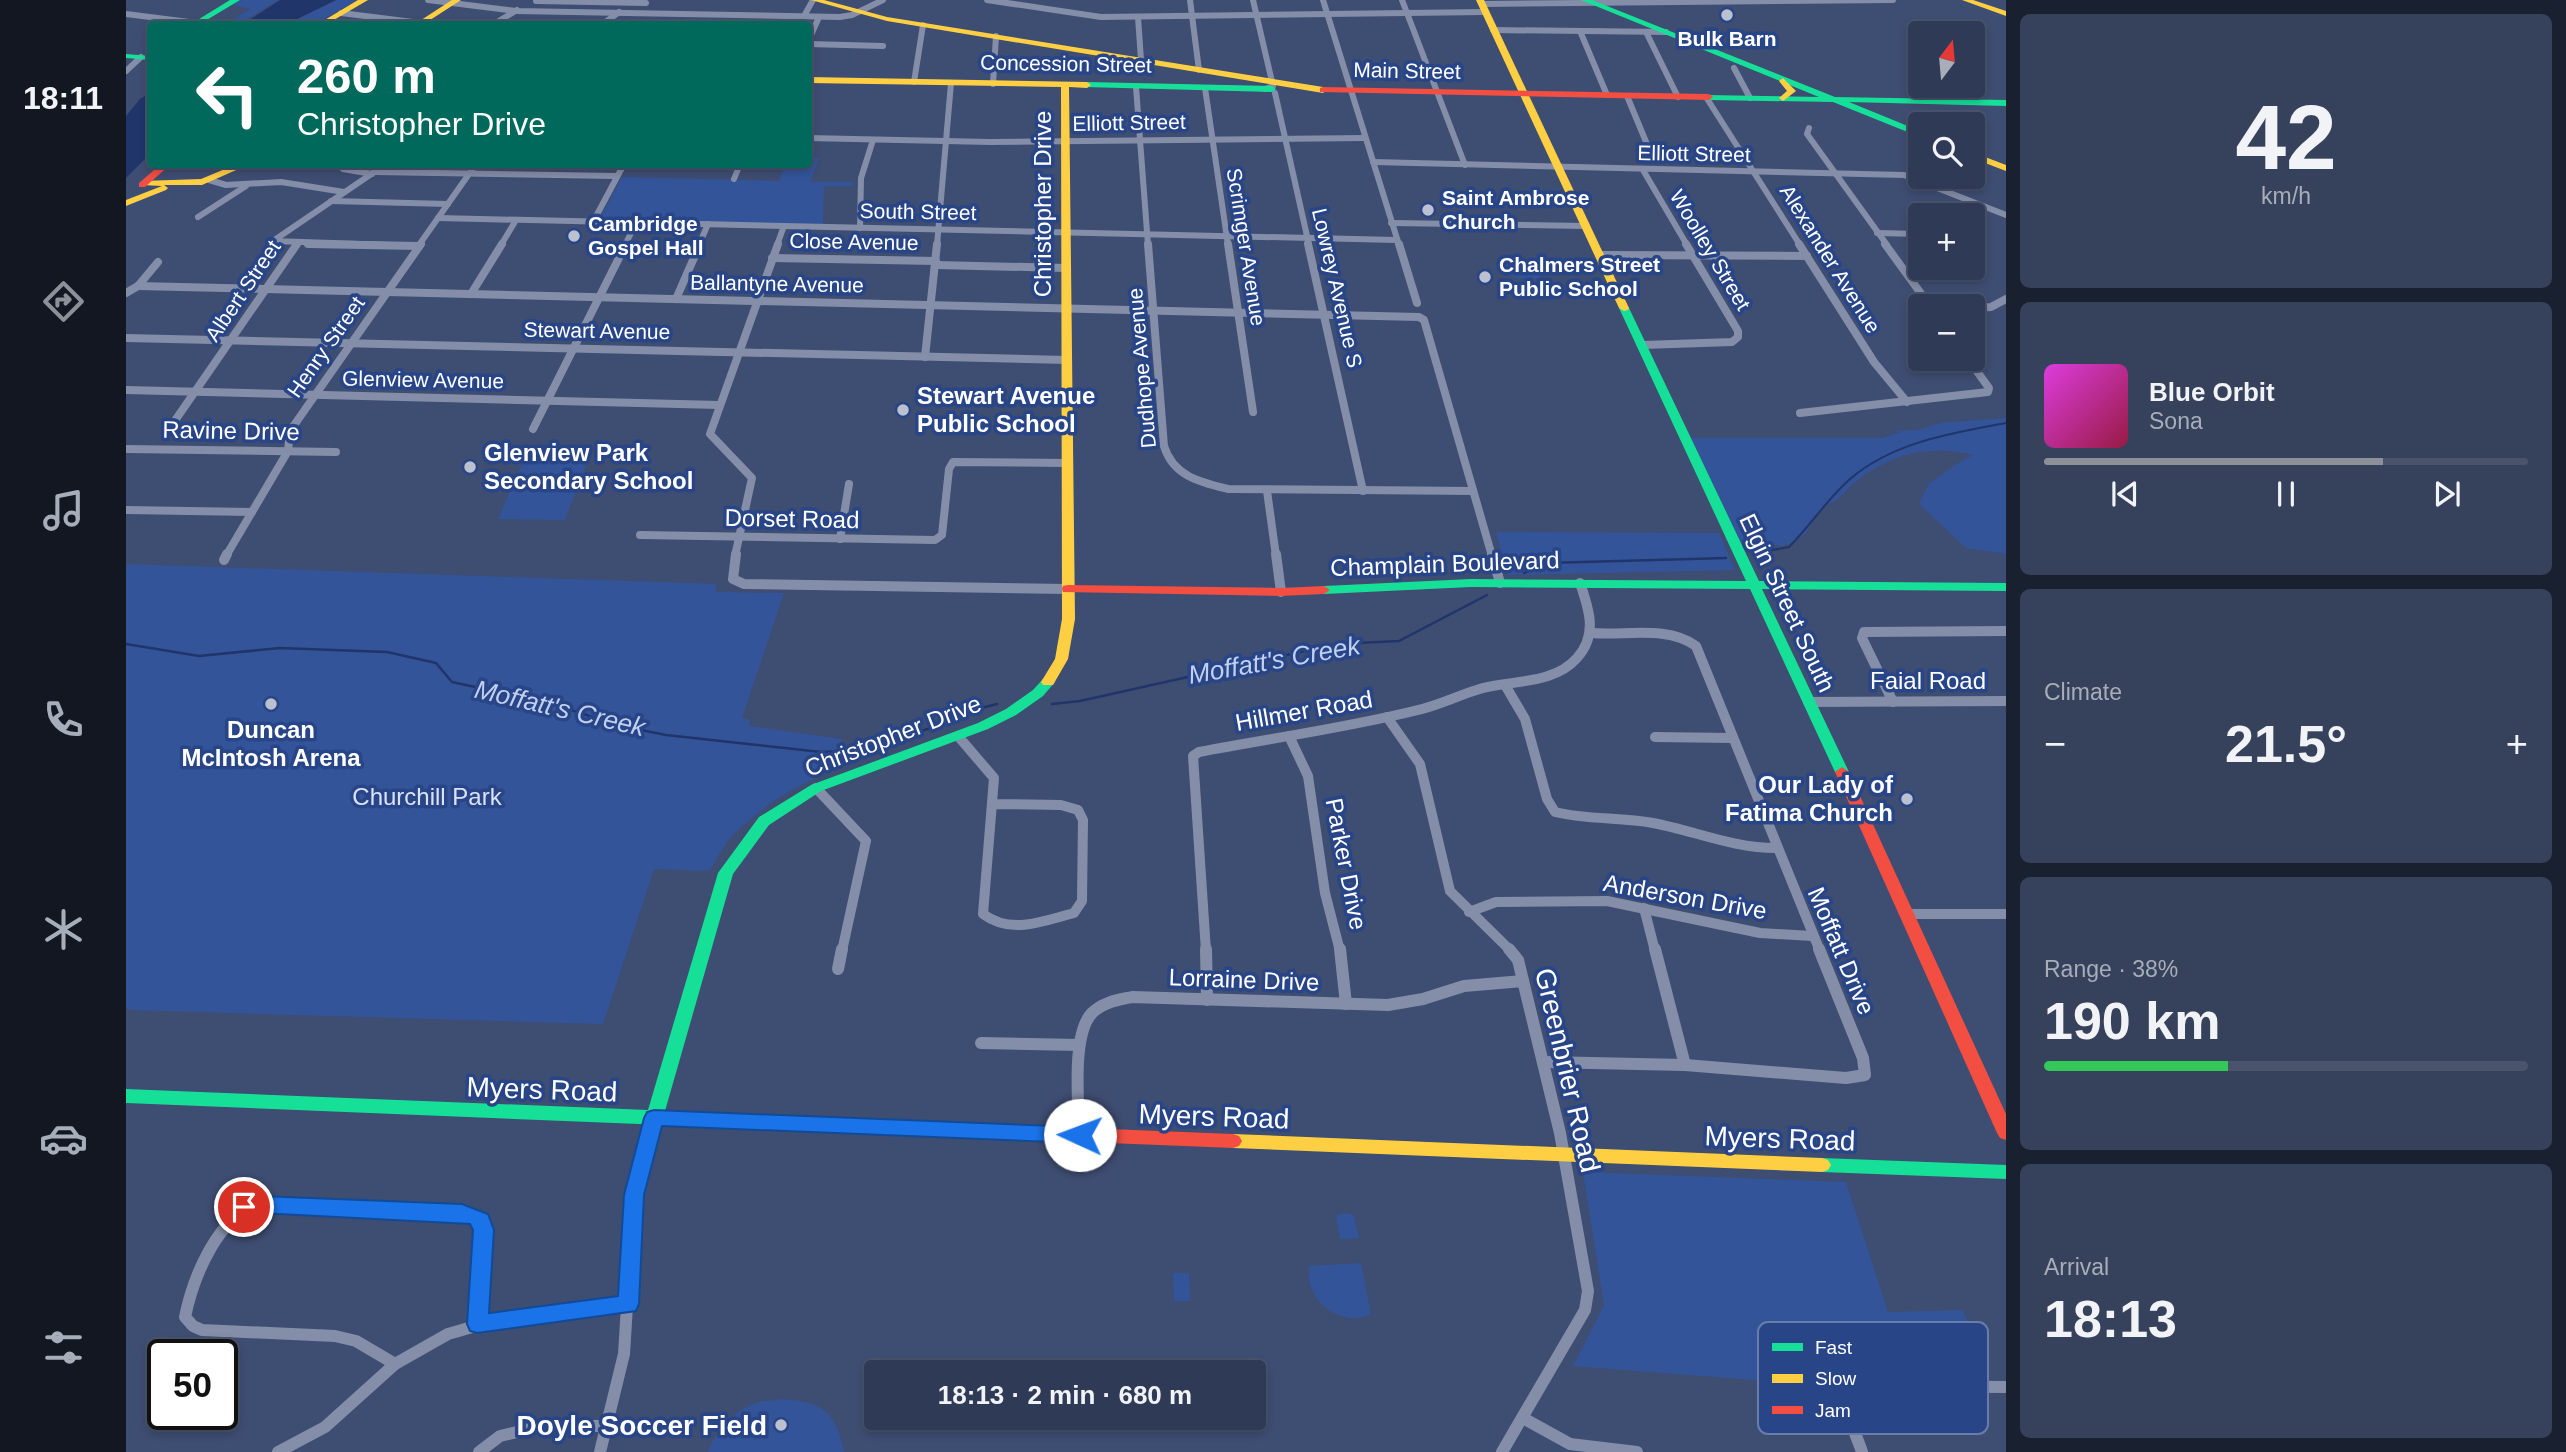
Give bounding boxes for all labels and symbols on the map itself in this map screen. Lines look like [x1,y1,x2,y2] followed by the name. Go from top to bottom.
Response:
[1719,7,1735,23] marker: Bulk Barn
[1908,21,1984,98] north arrow
[1677,27,1777,50] place label: Bulk Barn
[980,51,1152,76] street label: Concession Street
[1353,58,1461,83] street label: Main Street
[1072,110,1186,135] street label: Elliott Street
[1029,111,1056,297] street label: Christopher Drive
[1637,141,1751,166] street label: Elliott Street
[1223,166,1270,328] street label: Scrimger Avenue
[1776,181,1885,337] street label: Alexander Avenue
[1666,185,1755,314] street label: Woolley Street
[1442,186,1589,233] place label: Saint Ambrose Church
[859,199,977,224] street label: South Street
[1420,202,1436,218] marker: Saint Ambrose Church
[1308,206,1367,370] street label: Lowrey Avenue S
[588,212,704,259] place label: Cambridge Gospel Hall
[566,228,582,244] marker: Cambridge Gospel Hall
[789,229,919,254] street label: Close Avenue
[200,236,285,346] street label: Albert Street
[1499,253,1660,300] place label: Chalmers Street Public School
[1477,269,1493,285] marker: Chalmers Street Public School
[690,270,864,297] street label: Ballantyne Avenue
[1123,287,1160,449] street label: Dudhope Avenue
[282,292,369,402] street label: Henry Street
[523,318,671,343] street label: Stewart Avenue
[342,367,504,392] street label: Glenview Avenue
[917,382,1095,437] place label: Stewart Avenue Public School
[895,402,911,418] marker: Stewart Avenue Public School
[162,416,300,445] street label: Ravine Drive
[484,439,693,494] place label: Glenview Park Secondary School
[462,459,478,475] marker: Glenview Park Secondary School
[724,504,860,533] street label: Dorset Road
[1734,509,1841,696] street label: Elgin Street South
[1330,546,1560,581] street label: Champlain Boulevard
[1186,630,1364,690] water label: Moffatt's Creek
[1870,667,1986,694] street label: Faial Road
[472,674,650,743] water label: Moffatt's Creek
[1233,685,1375,736] street label: Hillmer Road
[801,689,985,782] street label: Christopher Drive
[263,696,279,712] marker: Duncan McIntosh Arena
[181,716,361,771] place label: Duncan McIntosh Arena
[1725,771,1894,826] place label: Our Lady of Fatima Church
[352,783,503,810] park label: Churchill Park
[1899,791,1915,807] marker: Our Lady of Fatima Church
[1321,796,1372,932] street label: Parker Drive
[1601,869,1769,924] street label: Anderson Drive
[1803,883,1880,1018] street label: Moffatt Drive
[1168,963,1320,996] street label: Lorraine Drive
[1529,965,1606,1175] street label: Greenbrier Road
[466,1071,618,1108] street label: Myers Road
[1043,1098,1117,1172] position arrow
[1138,1098,1290,1135] street label: Myers Road
[1704,1120,1856,1157] street label: Myers Road
[214,1177,274,1237] pin
[1758,1322,1988,1434] legend
[1815,1337,1853,1358] text: Fast
[147,1339,238,1430] speed limit sign: 50
[1815,1368,1856,1389] text: Slow
[1815,1400,1851,1421] text: Jam
[516,1410,767,1441] place label: Doyle Soccer Field
[773,1417,789,1433] marker: Doyle Soccer Field

